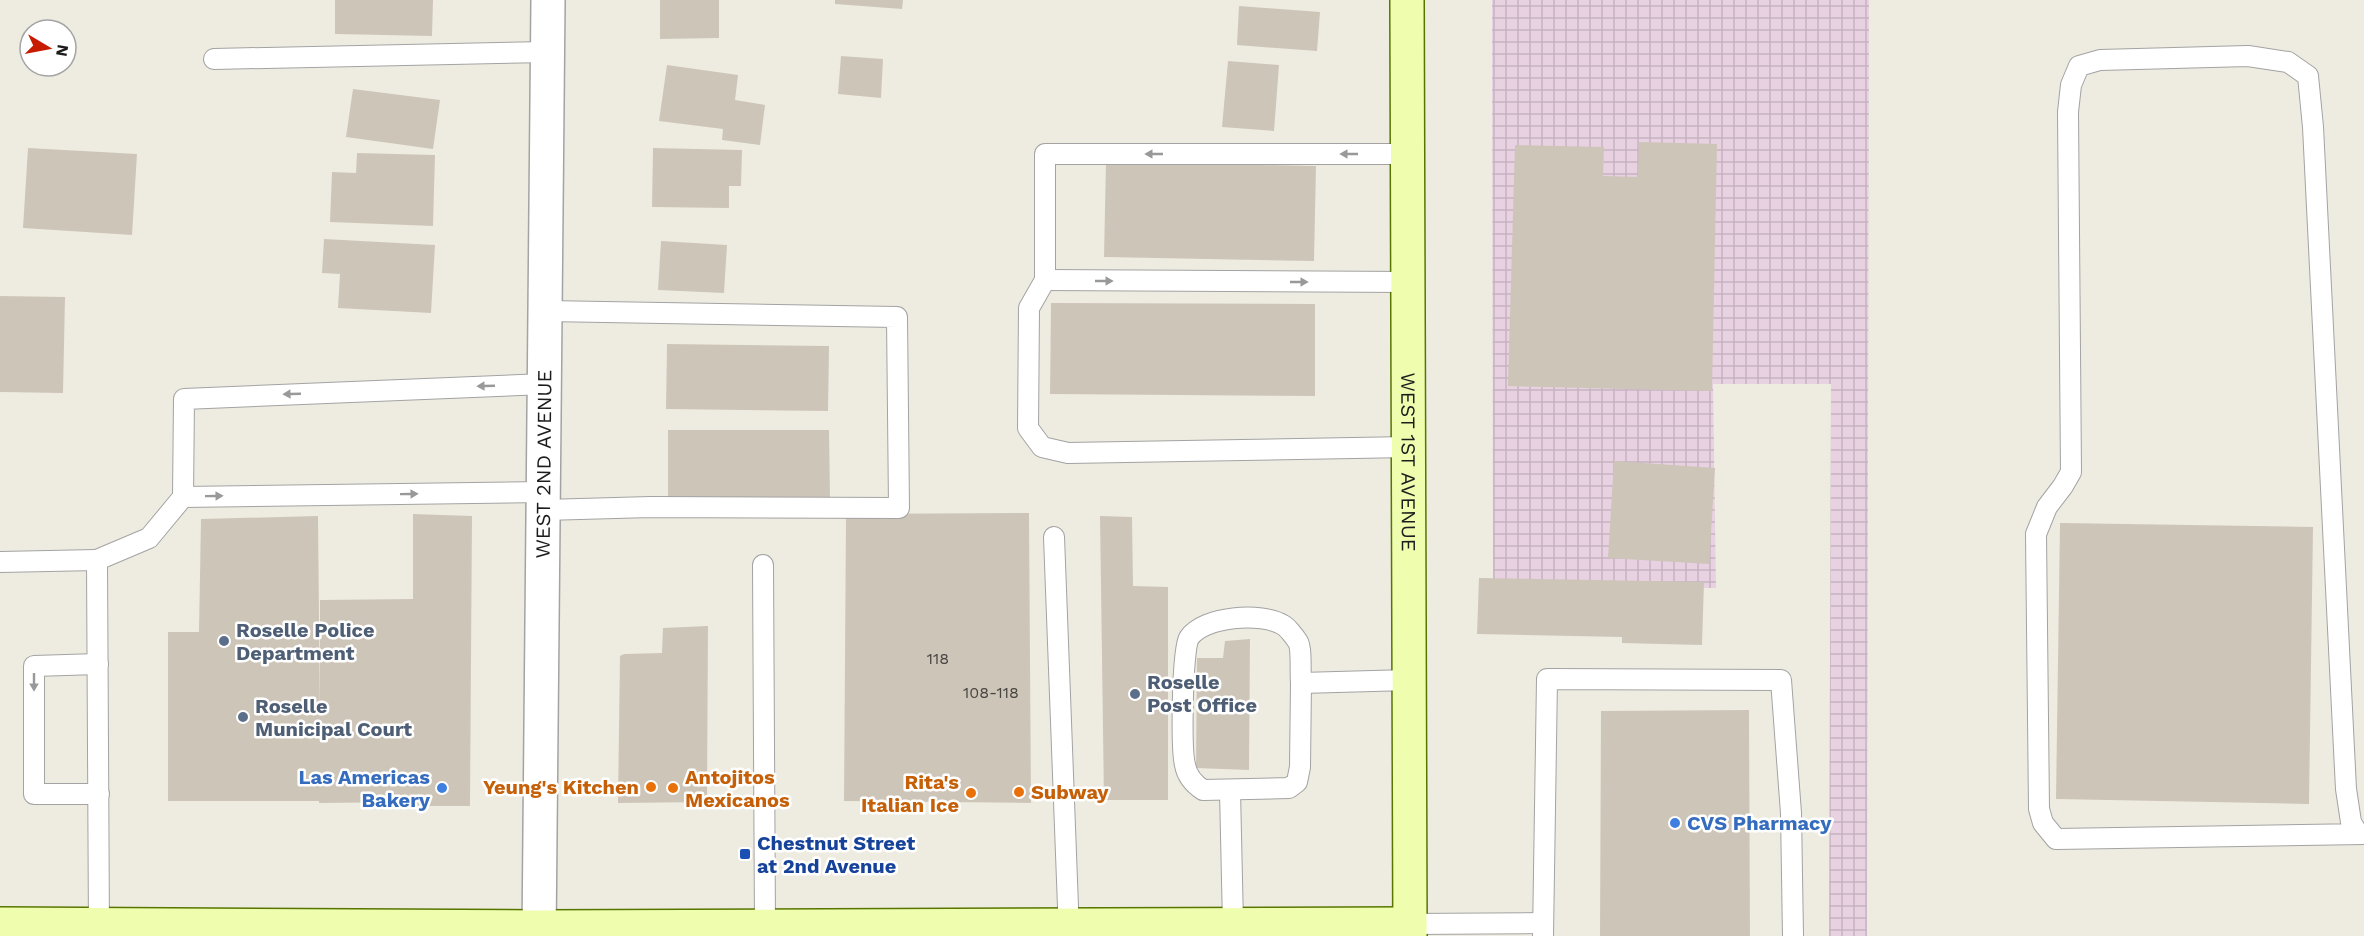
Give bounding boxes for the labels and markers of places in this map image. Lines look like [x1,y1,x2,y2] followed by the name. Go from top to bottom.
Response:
[236,618,375,665] place label: Roselle Police Department
[217,634,231,648] marker: Roselle Police Department
[1147,670,1257,717] place label: Roselle Post Office
[1128,687,1142,701] marker: Roselle Post Office
[255,694,412,741] place label: Roselle Municipal Court
[236,710,250,724] marker: Roselle Municipal Court
[299,765,431,812] place label: Las Americas Bakery
[685,765,790,812] place label: Antojitos Mexicanos
[861,770,959,817] place label: Rita's Italian Ice
[483,775,639,799] place label: Yeung's Kitchen
[644,780,658,794] marker: Yeung's Kitchen
[1031,780,1109,804] place label: Subway
[435,781,449,795] marker: Las Americas Bakery
[666,781,680,795] marker: Antojitos Mexicanos
[1012,785,1026,799] marker: Subway
[964,786,978,800] marker: Rita's Italian Ice
[1687,811,1832,835] place label: CVS Pharmacy
[1668,816,1682,830] marker: CVS Pharmacy
[757,831,915,878] place label: Chestnut Street at 2nd Avenue
[738,847,752,861] marker: Chestnut Street at 2nd Avenue

